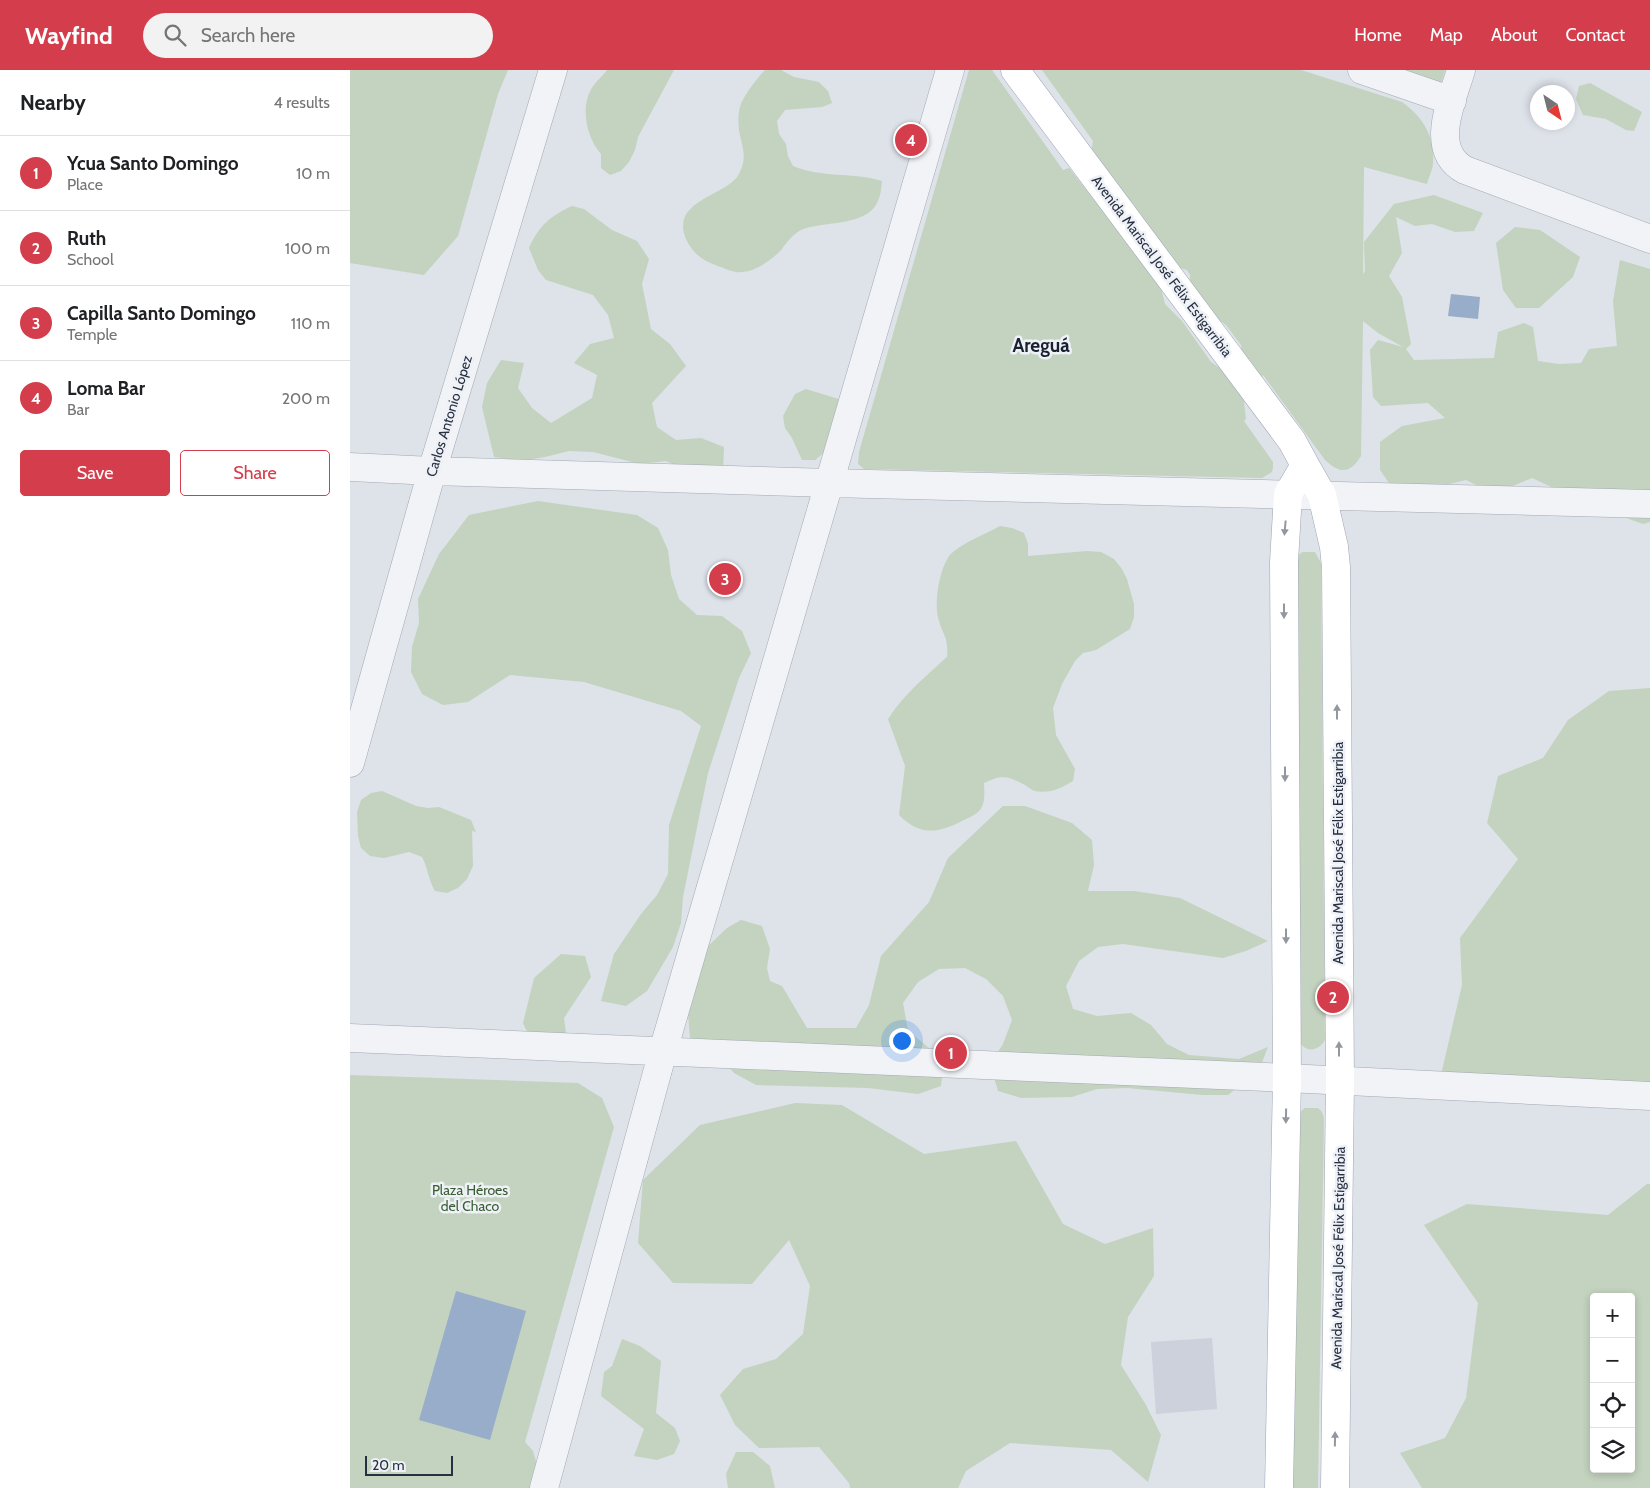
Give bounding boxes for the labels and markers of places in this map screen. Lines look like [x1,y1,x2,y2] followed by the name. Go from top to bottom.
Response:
[895,121,927,159] pin: 4
[709,560,741,598] pin: 3
[1317,978,1349,1016] pin: 2
[935,1034,967,1072] pin: 1

